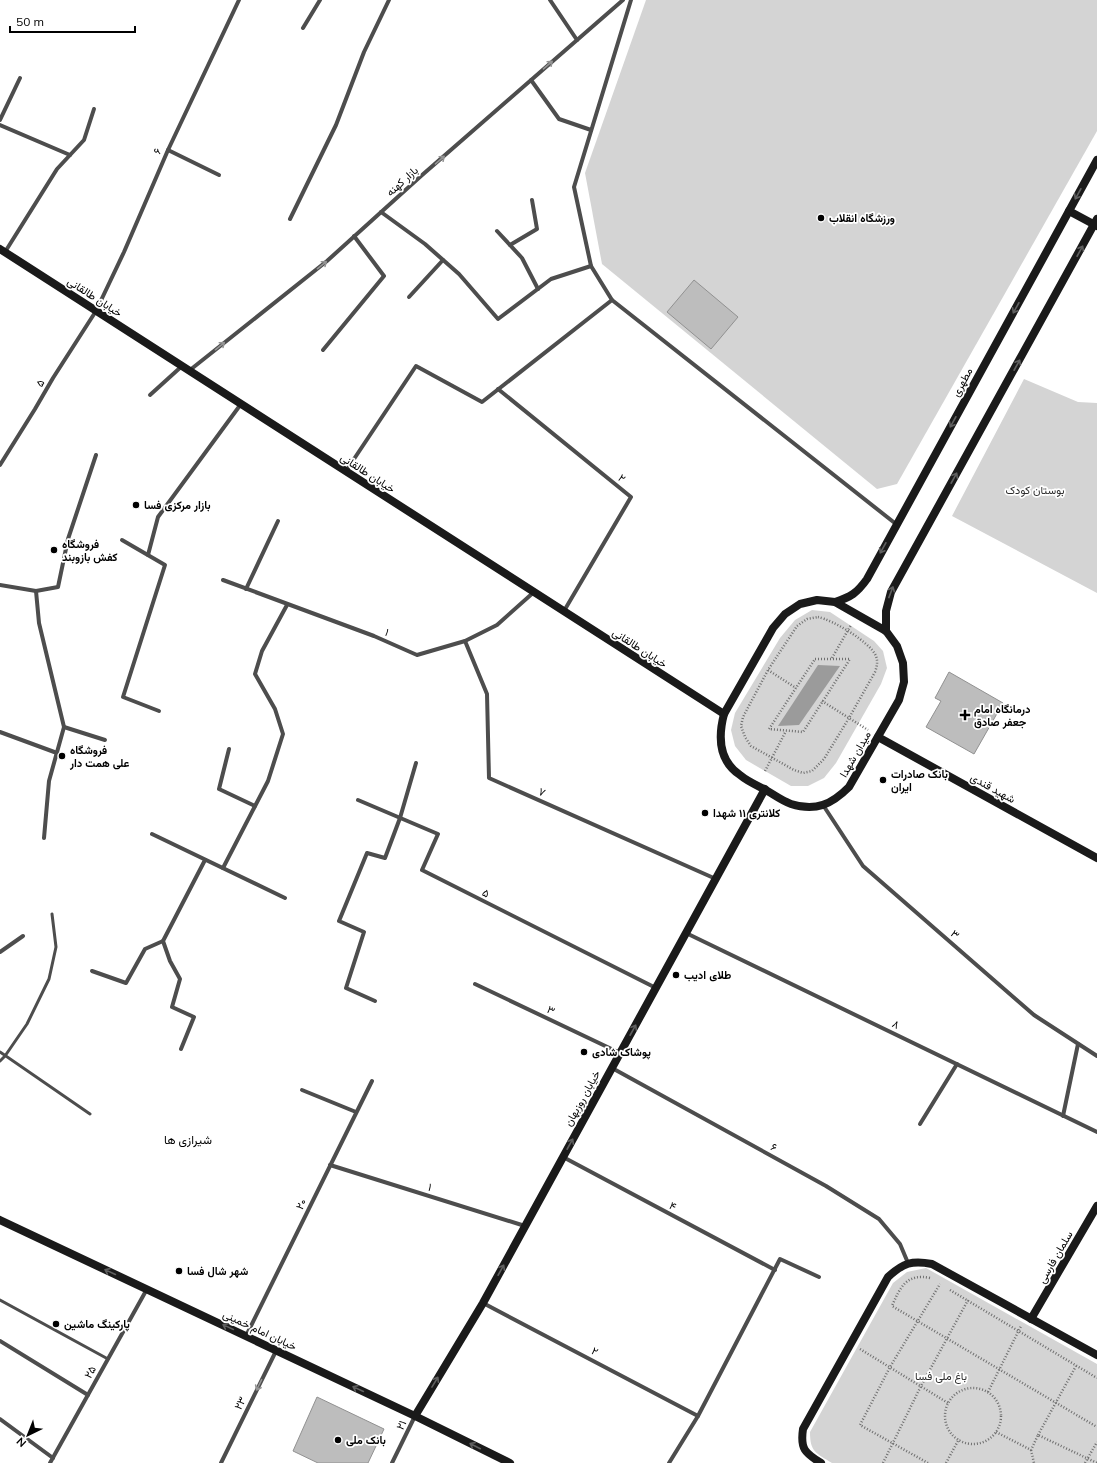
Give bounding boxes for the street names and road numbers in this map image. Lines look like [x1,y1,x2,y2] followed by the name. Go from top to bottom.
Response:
[150,146,164,156] street label: ۶
[383,163,421,199] street label: بازار کهنه
[65,274,125,320] street label: خیابان طالقانی
[948,365,976,399] street label: مطهری
[32,377,48,389] street label: ۵
[338,450,398,496] street label: خیابان طالقانی
[615,471,629,485] street label: ۲
[383,625,391,639] street label: ۱
[610,625,670,671] street label: خیابان طالقانی
[836,728,874,780] street label: میدان شهدا
[968,770,1018,806] street label: شهید قندی
[536,784,548,800] street label: ۷
[480,885,492,901] street label: ۵
[948,926,962,942] street label: ۳
[545,1002,557,1018] street label: ۳
[890,1016,902,1032] street label: ۸
[561,1068,603,1128] street label: خیابان روزبهان
[768,1140,780,1154] street label: ۶
[426,1180,434,1194] street label: ۱
[292,1196,310,1212] street label: ۲۰
[667,1198,679,1214] street label: ۴
[1034,1228,1076,1286] street label: سلمان فارسی
[220,1307,299,1354] street label: خیابان امام خمینی
[589,1343,601,1359] street label: ۲
[81,1363,99,1381] street label: ۲۵
[231,1394,249,1412] street label: ۲۳
[393,1418,409,1432] street label: ۲۱

